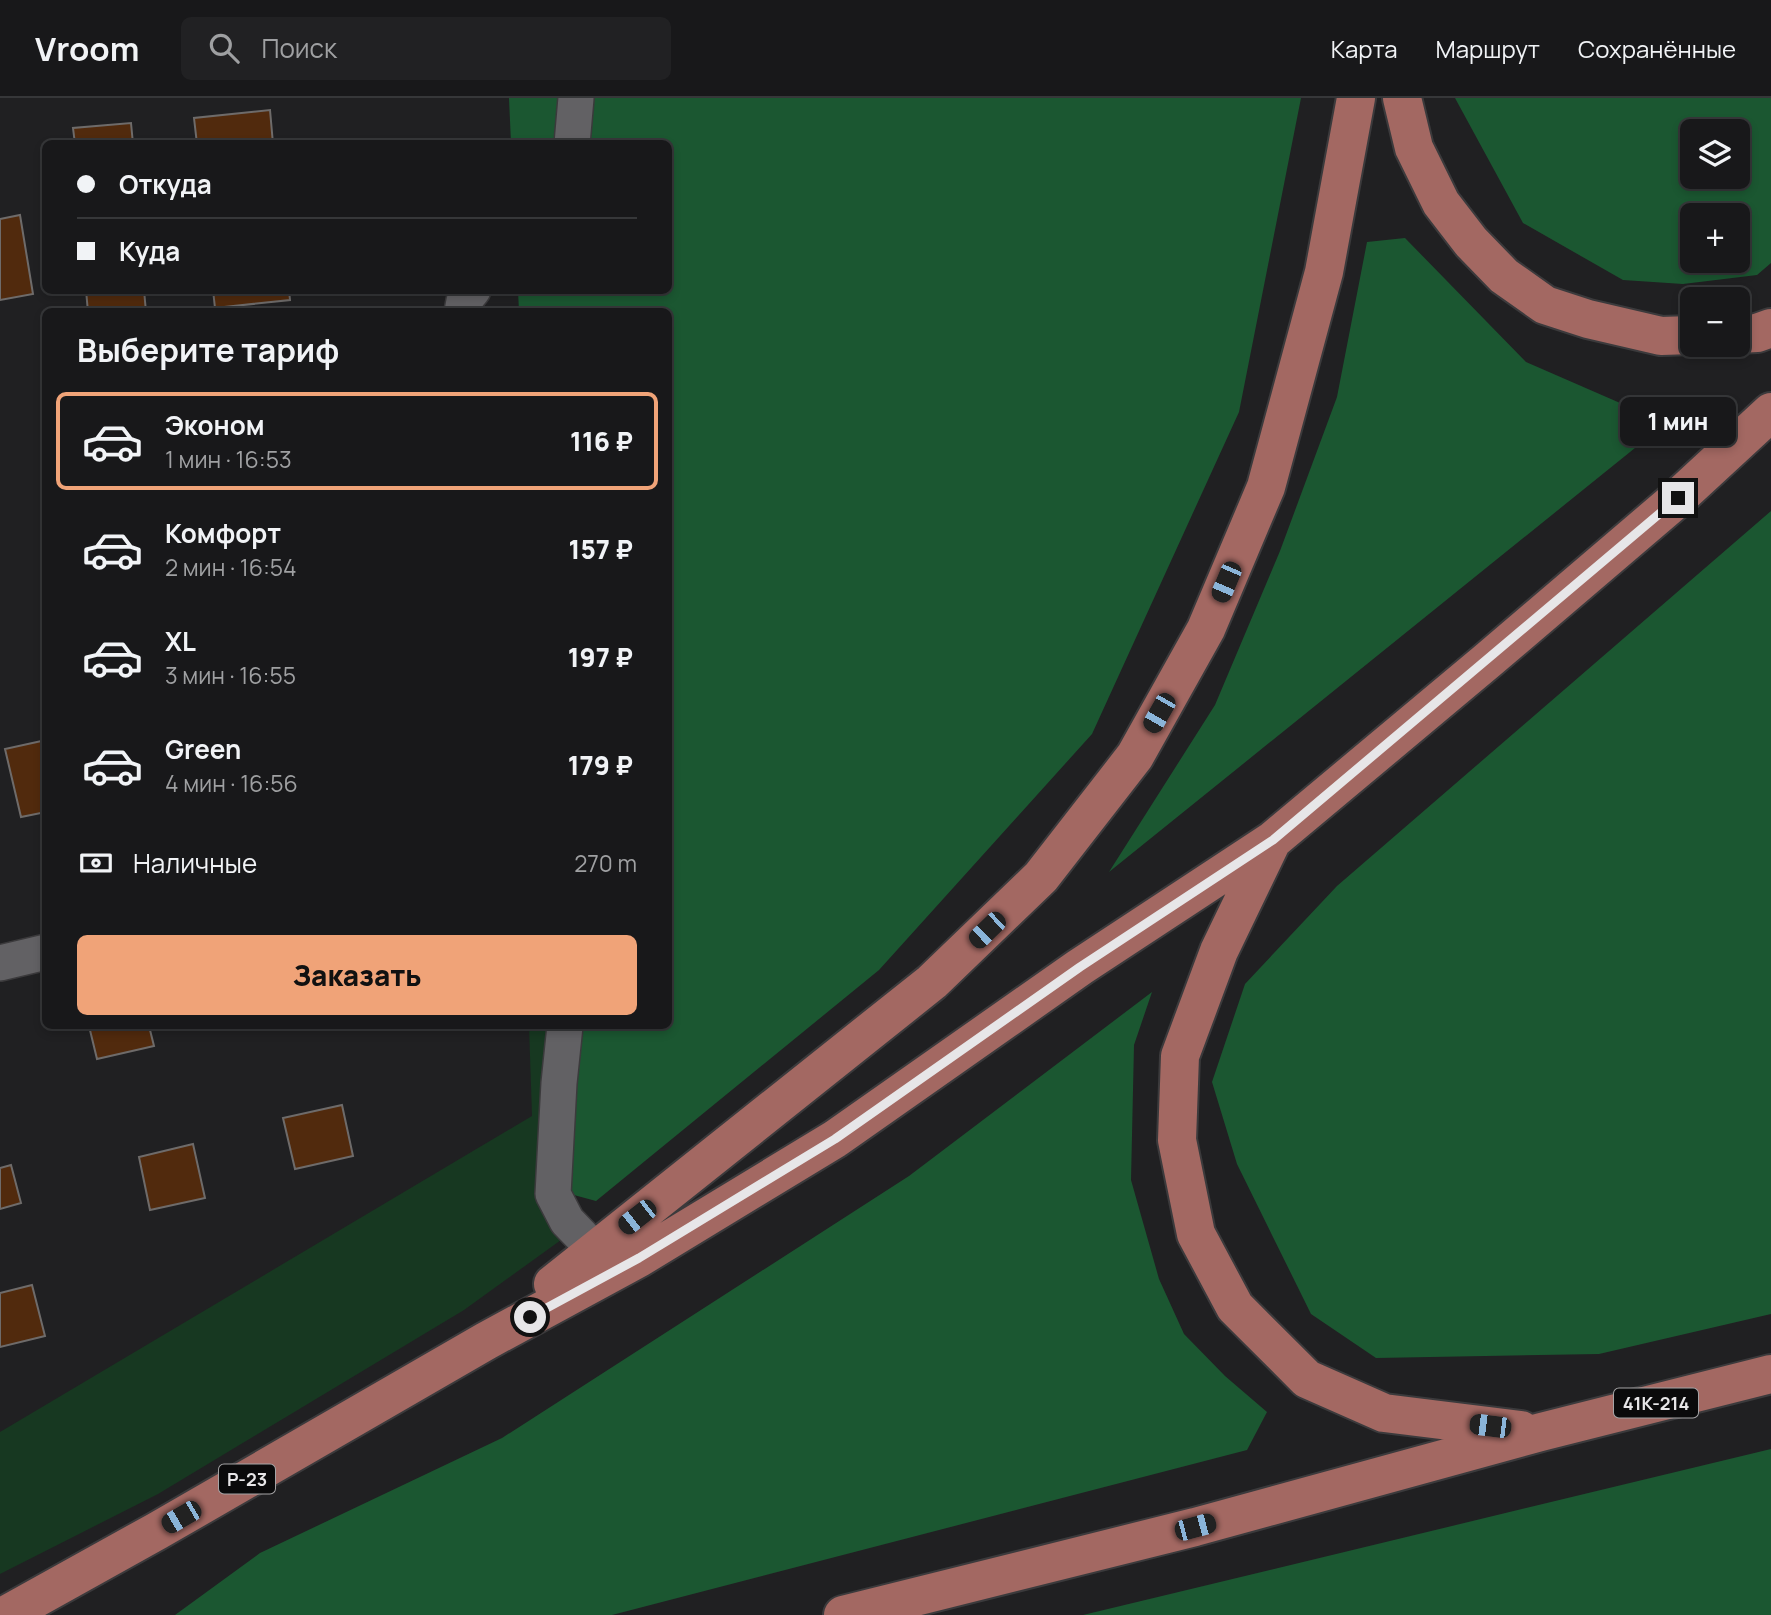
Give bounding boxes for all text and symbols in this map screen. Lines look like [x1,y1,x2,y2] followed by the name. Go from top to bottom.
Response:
[181,17,671,80] search box
[35,26,139,71] text: Vroom
[205,29,243,67] icon: search
[261,30,337,66] text: Поиск
[1331,32,1398,65] text: Карта
[1436,32,1540,65] text: Маршрут
[1578,32,1736,65] text: Сохранённые
[1680,119,1750,357] map controls
[1680,119,1750,189] button: layers
[119,166,212,202] text: Откуда
[1680,203,1750,273] button: +
[119,233,180,269] text: Куда
[1680,287,1750,357] button: −
[77,328,339,372] text: Выберите тариф
[1620,396,1736,446] callout: 1 мин
[1648,405,1708,437] text: 1 мин
[165,407,265,443] text: Эконом
[81,410,144,473] icon: car
[570,423,633,459] text: 116 ₽
[165,443,292,475] text: 1 мин · 16:53
[1662,482,1694,514] route end
[165,515,281,551] text: Комфорт
[81,518,144,581] icon: car
[569,531,633,567] text: 157 ₽
[165,551,297,583] text: 2 мин · 16:54
[1209,559,1244,605] car
[165,623,196,659] text: XL
[81,626,144,689] icon: car
[568,639,633,675] text: 197 ₽
[165,659,296,691] text: 3 мин · 16:55
[1140,690,1179,736] car
[165,731,241,767] text: Green
[81,734,144,797] icon: car
[568,747,633,783] text: 179 ₽
[165,767,298,799] text: 4 мин · 16:56
[77,844,115,882] icon: cash
[133,845,257,881] text: Наличные
[574,847,637,879] text: 270 m
[965,908,1010,952] car
[77,935,637,1015] button: Заказать
[614,1196,661,1238] car
[514,1301,546,1333] route start
[1614,1388,1698,1418] road number: 41К-214
[1468,1413,1513,1439] car
[219,1464,275,1494] road number: Р-23
[158,1497,205,1537] car
[1172,1511,1219,1543] car

